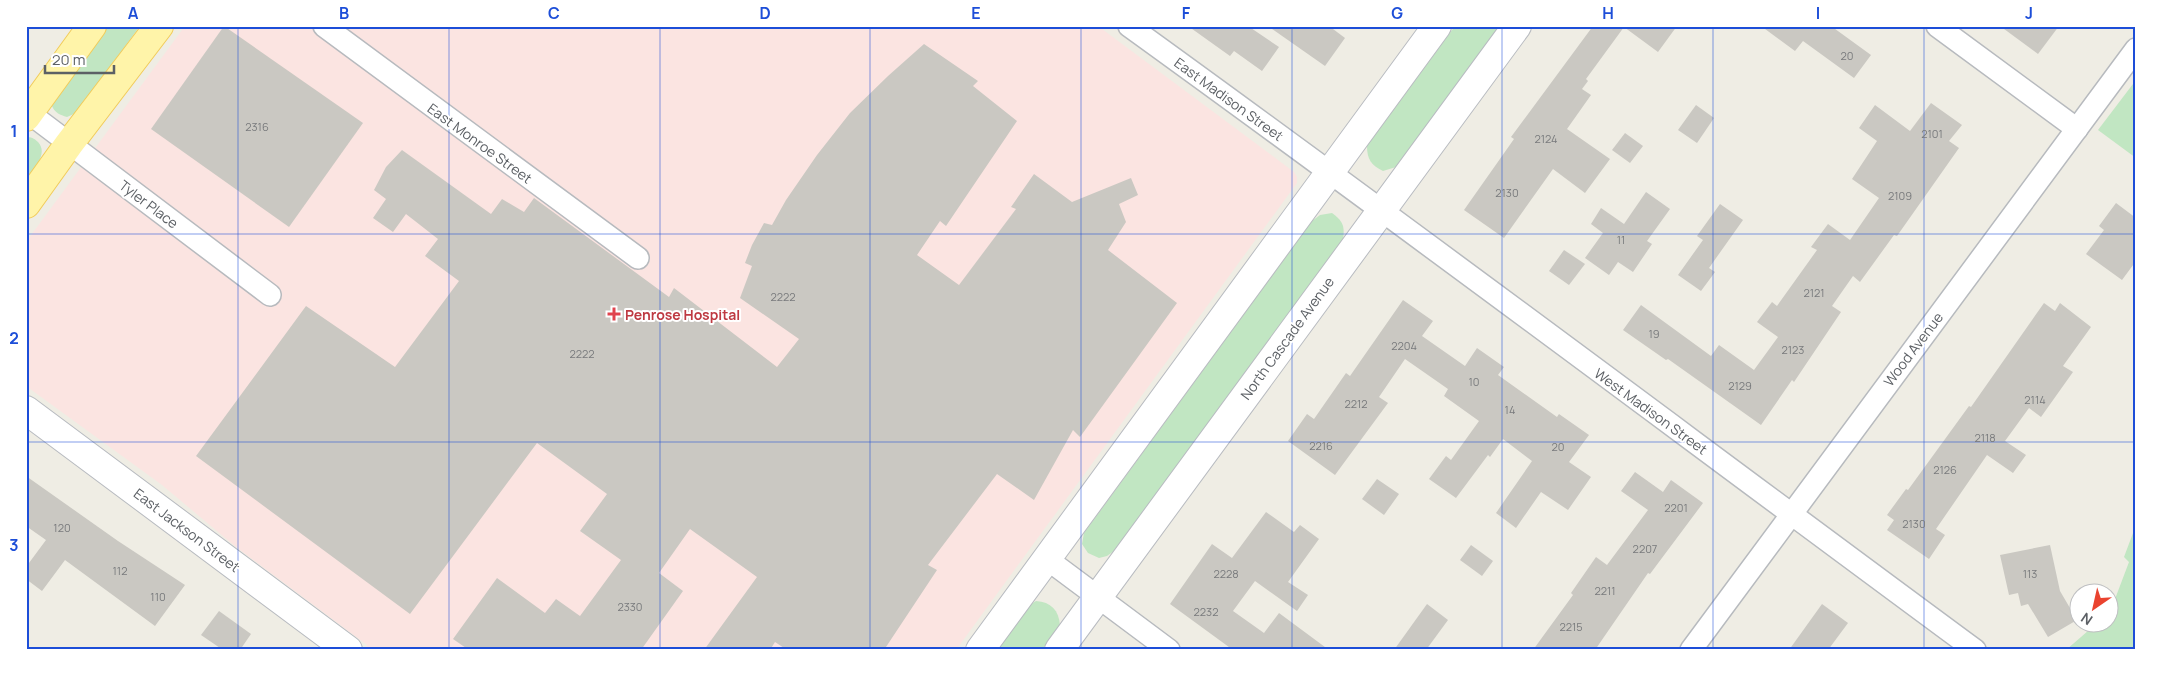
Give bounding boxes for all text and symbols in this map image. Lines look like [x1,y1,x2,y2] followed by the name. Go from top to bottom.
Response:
[128,2,139,24] text: A
[339,2,349,24] text: B
[548,2,560,24] text: C
[759,2,771,24] text: D
[971,2,981,24] text: E
[1182,2,1191,24] text: F
[1391,2,1403,24] text: G
[1602,2,1614,24] text: H
[1816,2,1820,24] text: I
[2025,2,2033,24] text: J
[45,42,114,74] scale bar
[1841,48,1853,63] house number: 20
[52,49,85,70] text: 20 m
[1171,53,1288,145] street label: East Madison Street
[424,99,537,188] street label: East Monroe Street
[245,119,269,134] house number: 2316
[10,120,18,142] text: 1
[1921,126,1943,141] house number: 2101
[1534,131,1558,146] house number: 2124
[116,176,182,232] street label: Tyler Place
[1495,185,1519,200] house number: 2130
[1888,188,1912,203] house number: 2109
[1617,232,1625,247] house number: 11
[1236,273,1338,403] street label: North Cascade Avenue
[1803,285,1825,300] house number: 2121
[770,289,796,304] house number: 2222
[625,305,740,324] place label: Penrose Hospital
[607,307,621,321] marker: Penrose Hospital
[1879,308,1947,390] street label: Wood Avenue
[1648,326,1660,341] house number: 19
[9,327,19,349] text: 2
[1391,338,1417,353] house number: 2204
[1782,342,1804,357] house number: 2123
[569,346,595,361] house number: 2222
[1591,364,1712,459] street label: West Madison Street
[1468,374,1480,389] house number: 10
[1728,378,1752,393] house number: 2129
[2024,392,2046,407] house number: 2114
[1344,396,1368,411] house number: 2212
[1505,402,1515,417] house number: 14
[1974,430,1996,445] house number: 2118
[1309,438,1333,453] house number: 2216
[1552,439,1564,454] house number: 20
[1933,462,1957,477] house number: 2126
[130,484,244,576] street label: East Jackson Street
[1664,500,1688,515] house number: 2201
[1902,516,1926,531] house number: 2130
[53,520,71,535] house number: 120
[9,534,19,556] text: 3
[1633,541,1657,556] house number: 2207
[113,563,127,578] house number: 112
[1213,566,1239,581] house number: 2228
[2023,566,2037,581] house number: 113
[1594,583,1616,598] house number: 2211
[2070,584,2120,634] north arrow
[150,589,166,604] house number: 110
[617,599,643,614] house number: 2330
[1194,604,1218,619] house number: 2232
[2077,609,2096,630] text: N
[1559,619,1583,634] house number: 2215

